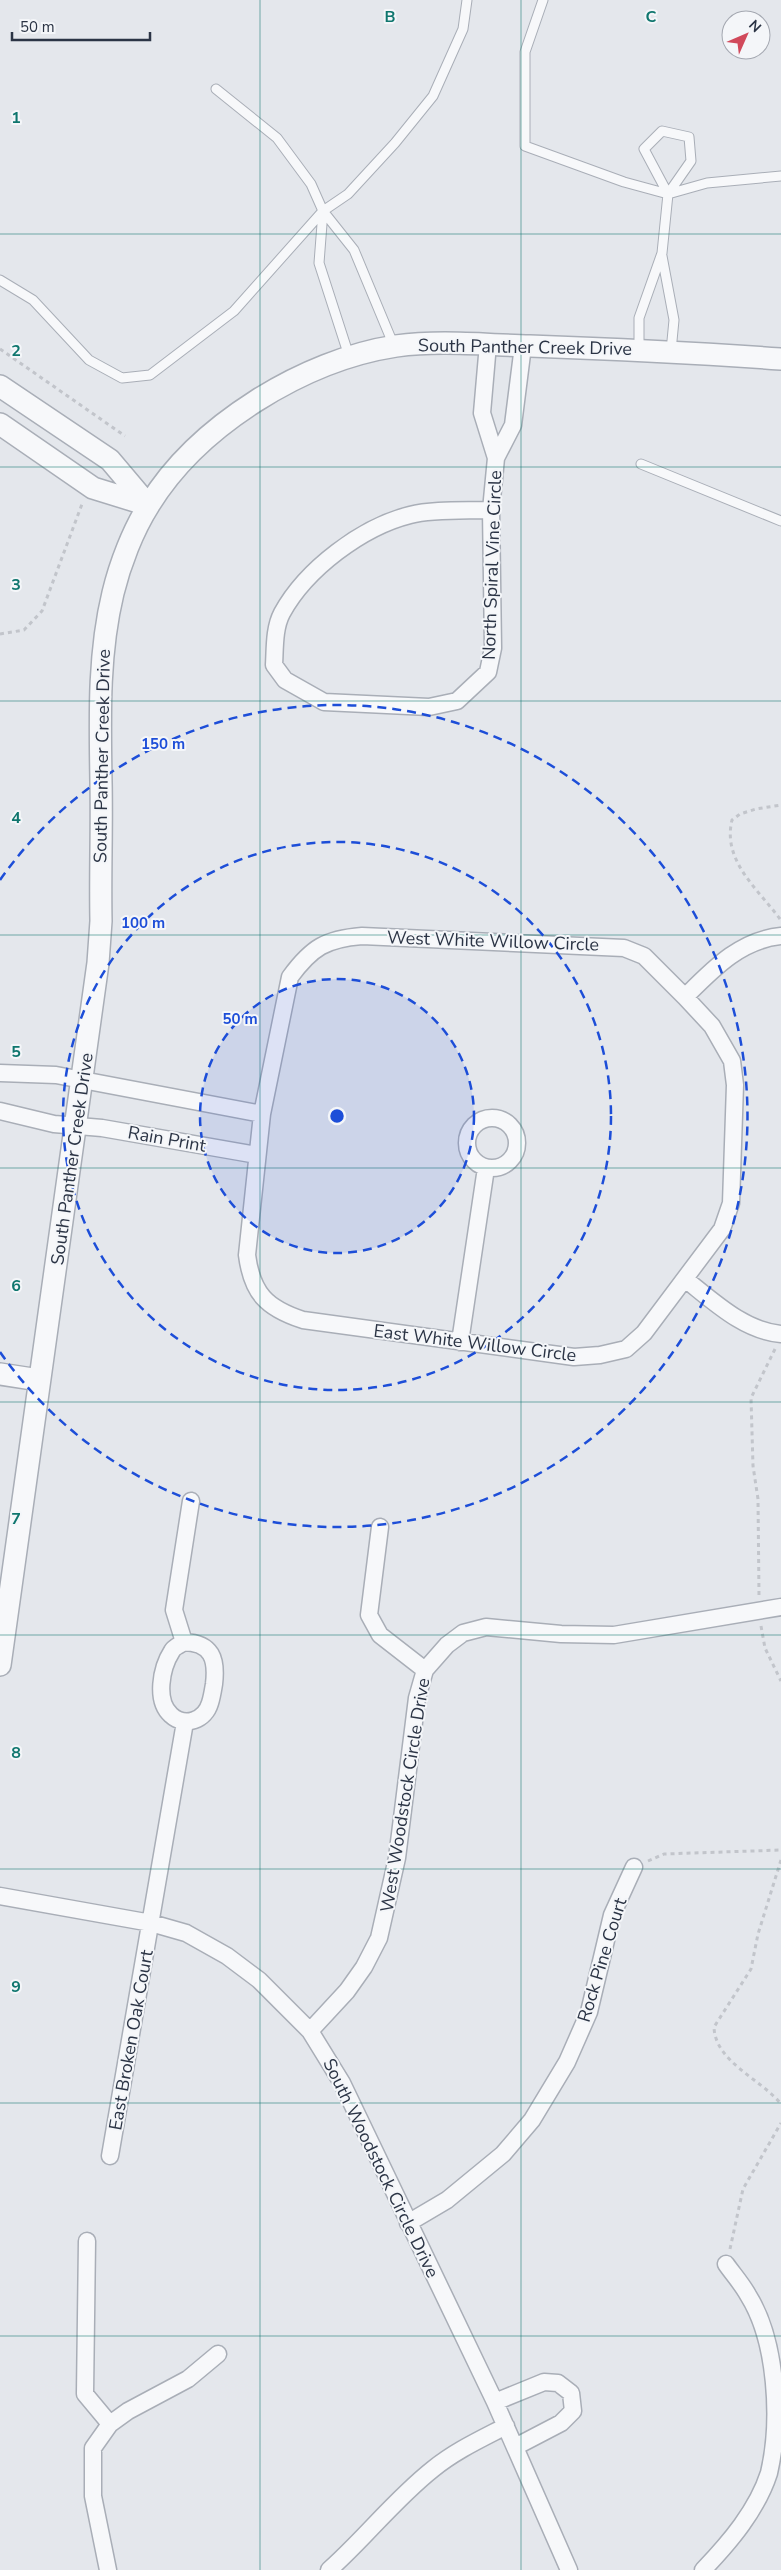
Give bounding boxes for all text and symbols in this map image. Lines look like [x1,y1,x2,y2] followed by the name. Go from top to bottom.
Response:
[384,6,396,28] text: B
[646,6,657,28] text: C
[12,10,150,42] scale bar
[721,10,771,60] north arrow
[744,16,765,37] text: N
[20,17,55,37] text: 50 m
[11,107,21,129] text: 1
[418,333,632,361] street label: South Panther Creek Drive
[11,340,21,362] text: 2
[477,470,507,660] street label: North Spiral Vine Circle
[11,574,21,596] text: 3
[88,649,116,863] street label: South Panther Creek Drive
[141,734,185,754] text: 150 m
[11,807,21,829] text: 4
[121,913,165,933] text: 100 m
[386,925,600,957] street label: West White Willow Circle
[222,1009,258,1029] text: 50 m
[11,1041,21,1063] text: 5
[45,1051,99,1267] street label: South Panther Creek Drive
[328,1107,346,1125] centre of rings
[126,1120,209,1158] street label: Rain Print
[11,1275,21,1297] text: 6
[372,1319,578,1367] street label: East White Willow Circle
[11,1508,21,1530] text: 7
[375,1676,435,1914] street label: West Woodstock Circle Drive
[11,1742,21,1764] text: 8
[572,1894,632,2025] street label: Rock Pine Court
[103,1947,159,2132] street label: East Broken Oak Court
[11,1976,21,1998] text: 9
[317,2054,445,2282] street label: South Woodstock Circle Drive

